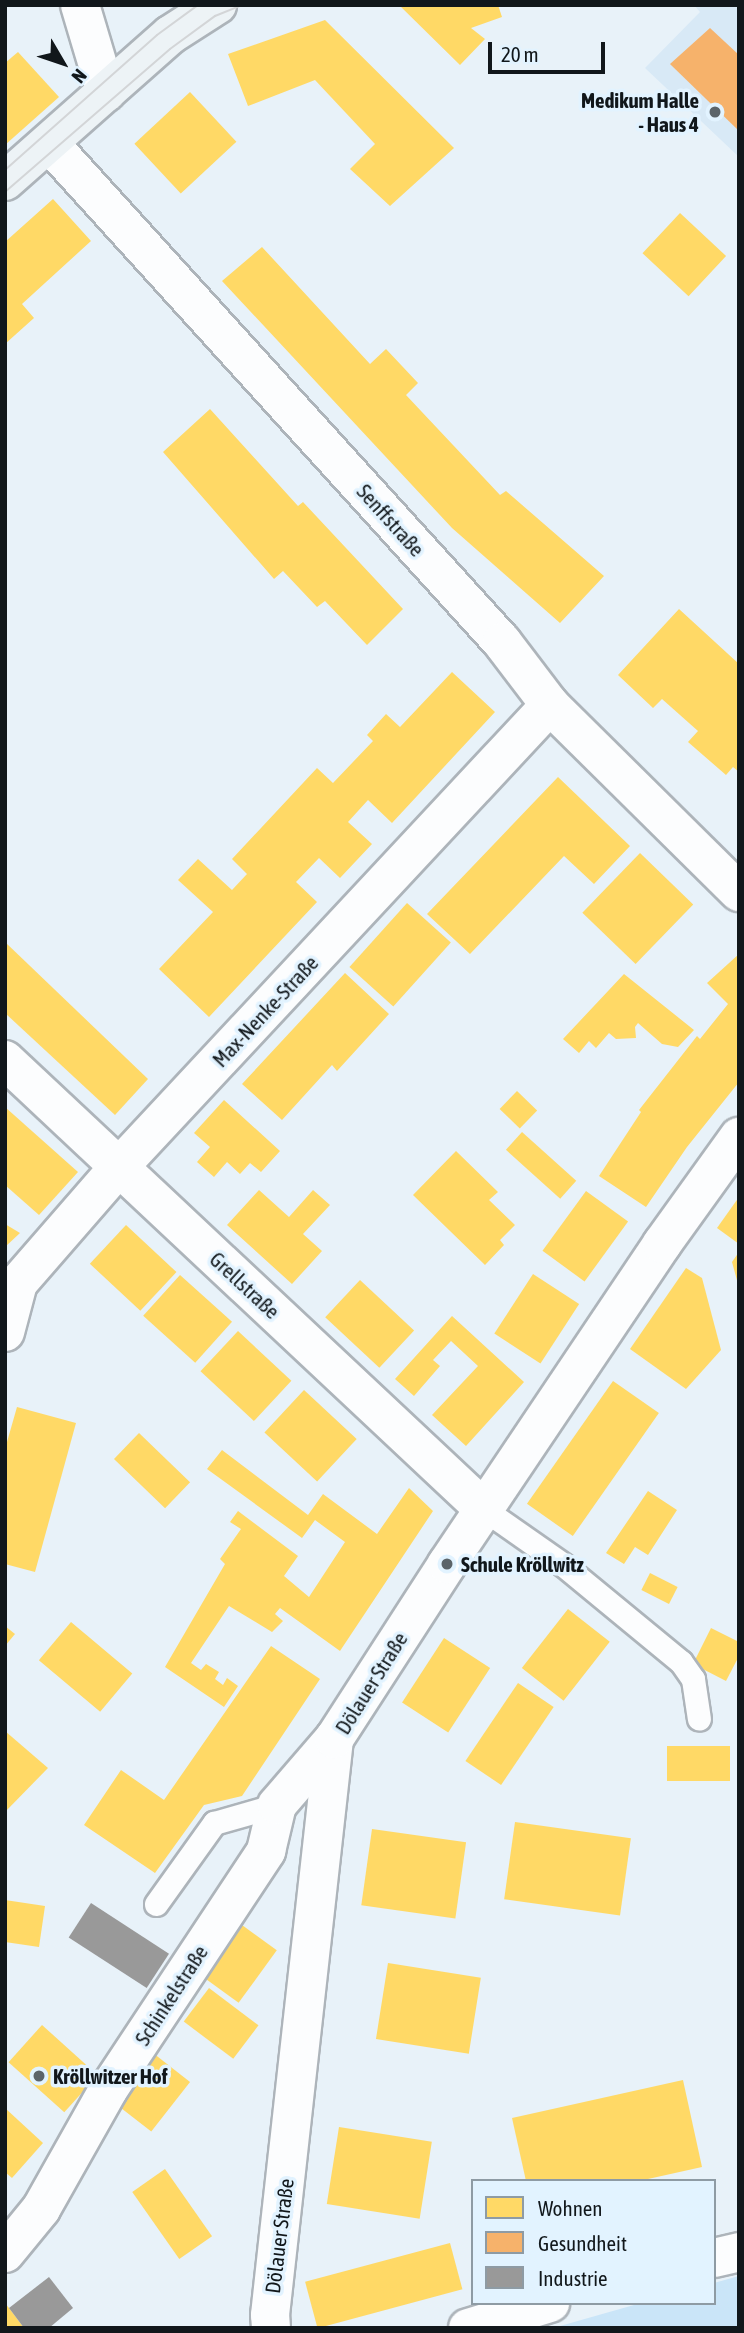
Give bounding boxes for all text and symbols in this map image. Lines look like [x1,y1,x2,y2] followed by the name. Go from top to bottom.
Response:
[28,28,98,98] north arrow
[492,28,609,72] scale bar
[501,42,539,66] text: 20 m
[67,65,91,87] text: N
[581,87,699,137] place label: Medikum Halle - Haus 4
[705,102,725,122] marker: Medikum Halle - Haus 4
[352,479,430,561] street label: Senffstraße
[207,950,323,1072] street label: Max-Nenke-Straße
[205,1246,285,1324] street label: Grellstraße
[461,1551,584,1577] place label: Schule Kröllwitz
[439,1556,455,1572] marker: Schule Kröllwitz
[330,1627,412,1739] street label: Dölauer Straße
[129,1940,213,2050] street label: Schinkelstraße
[53,2063,168,2089] place label: Kröllwitzer Hof
[31,2068,47,2084] marker: Kröllwitzer Hof
[259,2177,299,2295] street label: Dölauer Straße
[471,2179,716,2305] legend
[538,2196,603,2220] text: Wohnen
[538,2231,627,2255] text: Gesundheit
[538,2266,608,2290] text: Industrie

